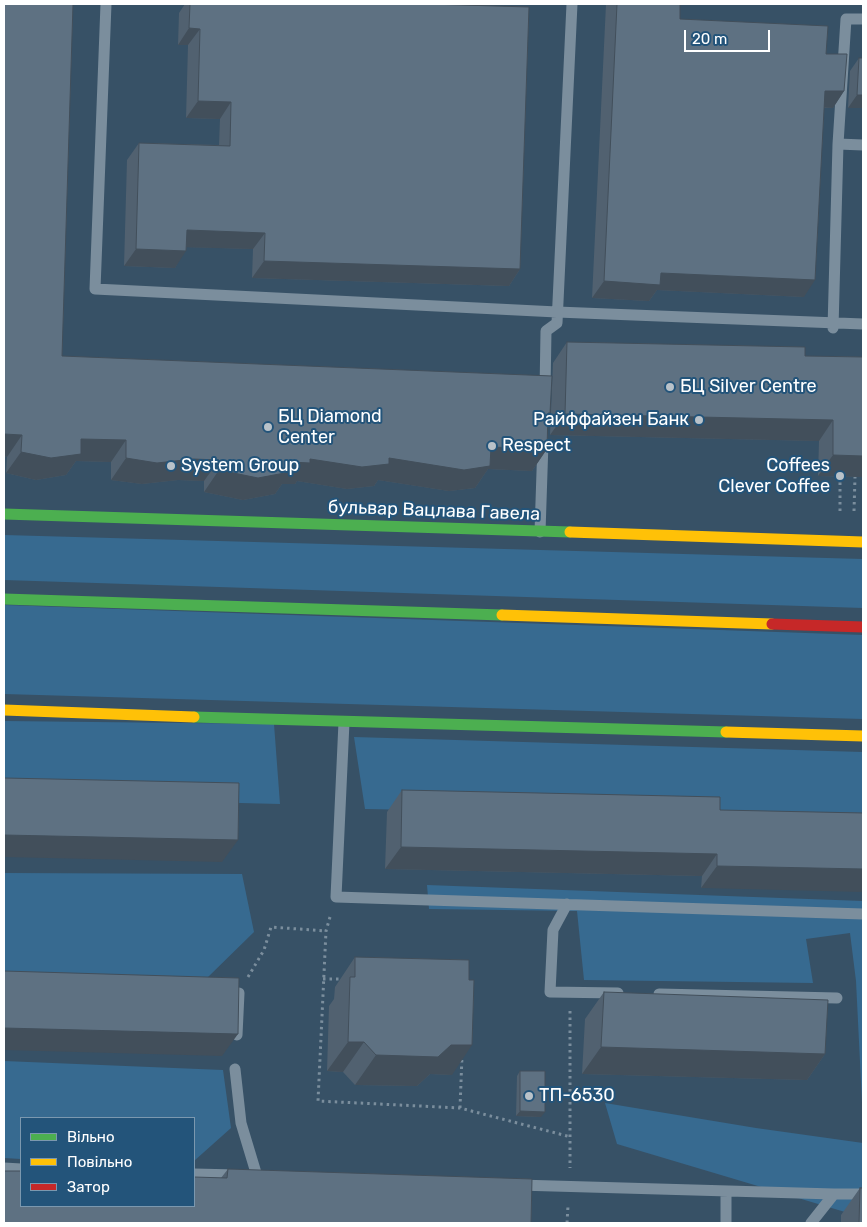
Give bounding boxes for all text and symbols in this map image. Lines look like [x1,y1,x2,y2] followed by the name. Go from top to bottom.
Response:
[687,20,773,52] scale bar
[692,30,727,48] text: 20 m
[680,376,817,398] place label: БЦ Silver Centre
[664,381,676,393] marker: БЦ Silver Centre
[278,406,382,448] place label: БЦ Diamond Center
[533,409,689,431] place label: Райффайзен Банк
[693,414,705,426] marker: Райффайзен Банк
[262,421,274,433] marker: БЦ Diamond Center
[502,435,571,457] place label: Respect
[486,440,498,452] marker: Respect
[181,455,299,477] place label: System Group
[718,455,830,498] place label: Coffees Clever Coffee
[165,460,177,472] marker: System Group
[834,470,846,482] marker: Coffees Clever Coffee
[328,497,540,525] street label: бульвар Вацлава Гавела
[539,1085,615,1107] place label: ТП-6530
[523,1090,535,1102] marker: ТП-6530
[20,1117,195,1207] legend
[67,1128,115,1146] text: Вільно
[67,1153,132,1171] text: Повільно
[67,1178,110,1196] text: Затор

